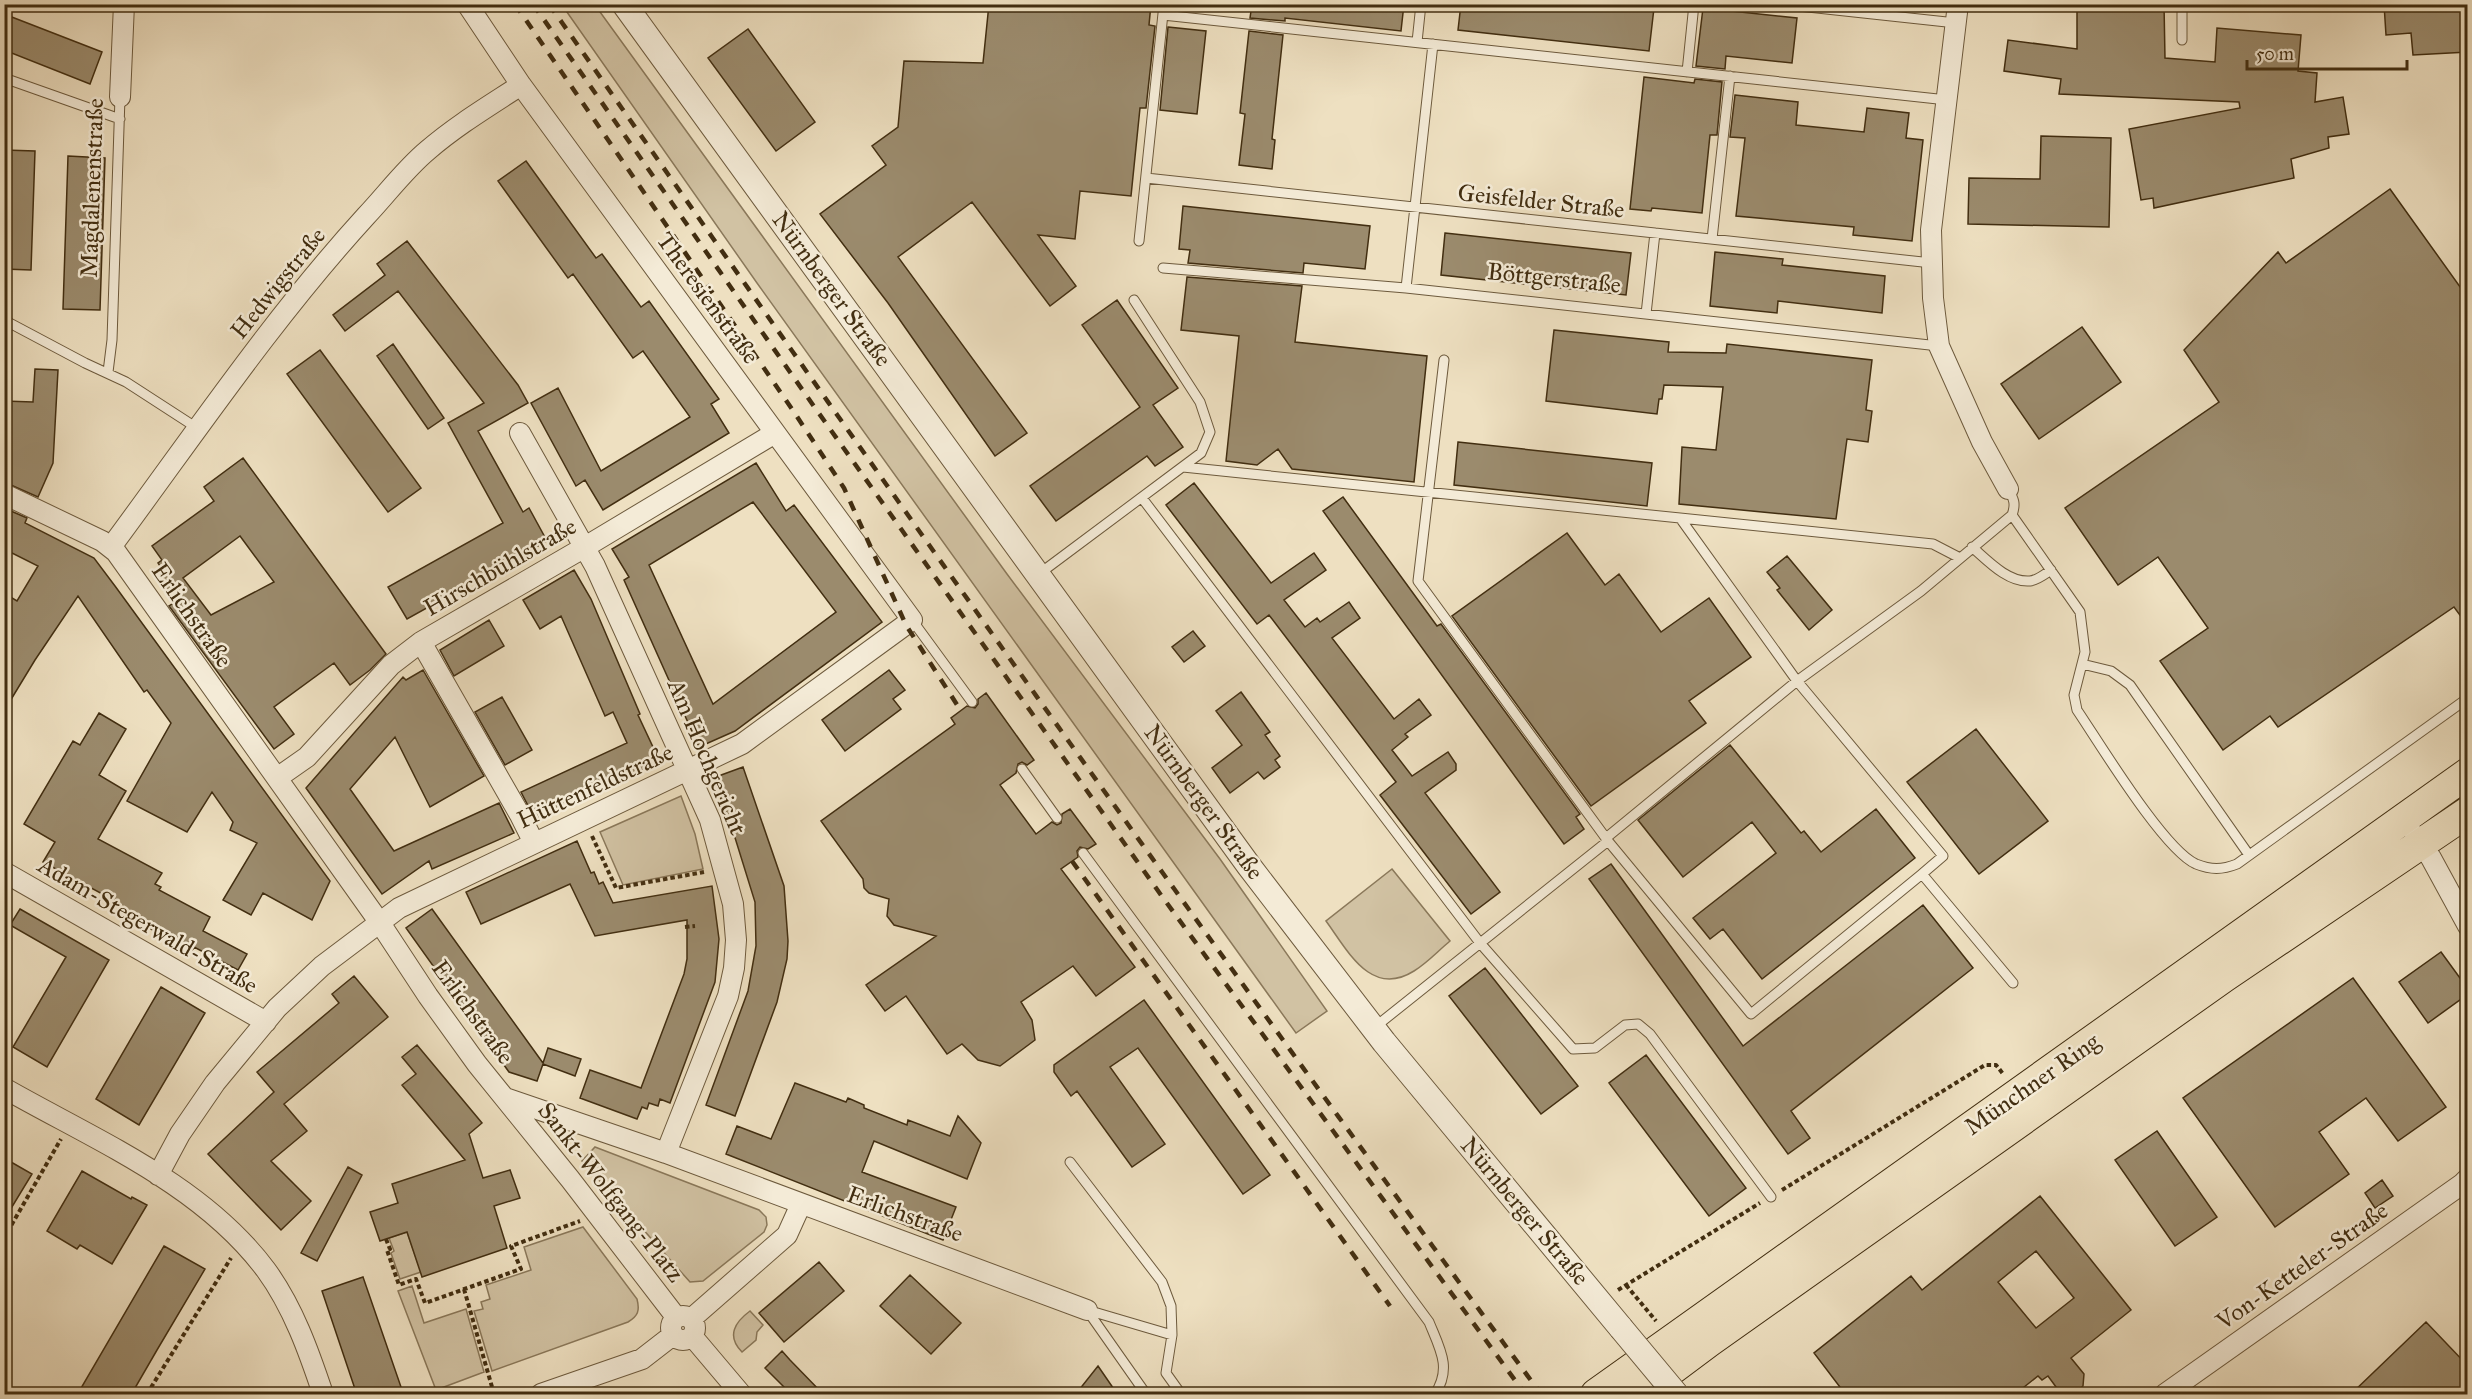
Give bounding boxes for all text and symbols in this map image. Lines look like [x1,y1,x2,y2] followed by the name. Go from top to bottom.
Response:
[2247,33,2408,71] scale bar
[2256,43,2294,65] text: 50 m
[74,98,110,278] street label: Magdalenenstraße
[1456,177,1626,225] street label: Geisfelder Straße
[766,206,898,372] street label: Nürnberger Straße
[224,221,332,345] street label: Hedwigstraße
[650,226,766,370] street label: Theresienstraße
[1486,256,1622,300] street label: Böttgerstraße
[418,511,582,623] street label: Hirschbühlstraße
[145,557,239,673] street label: Erlichstraße
[660,674,753,840] street label: Am Hochgericht
[1138,719,1270,885] street label: Nürnberger Straße
[512,737,678,835] street label: Hüttenfeldstraße
[32,849,263,1000] street label: Adam-Stegerwald-Straße
[425,954,521,1070] street label: Erlichstraße
[1958,1026,2106,1142] street label: Münchner Ring
[531,1096,691,1288] street label: Sankt-Wolfgang-Platz
[1454,1131,1596,1291] street label: Nürnberger Straße
[843,1179,967,1249] street label: Erlichstraße
[2209,1195,2394,1337] street label: Von-Ketteler-Straße

